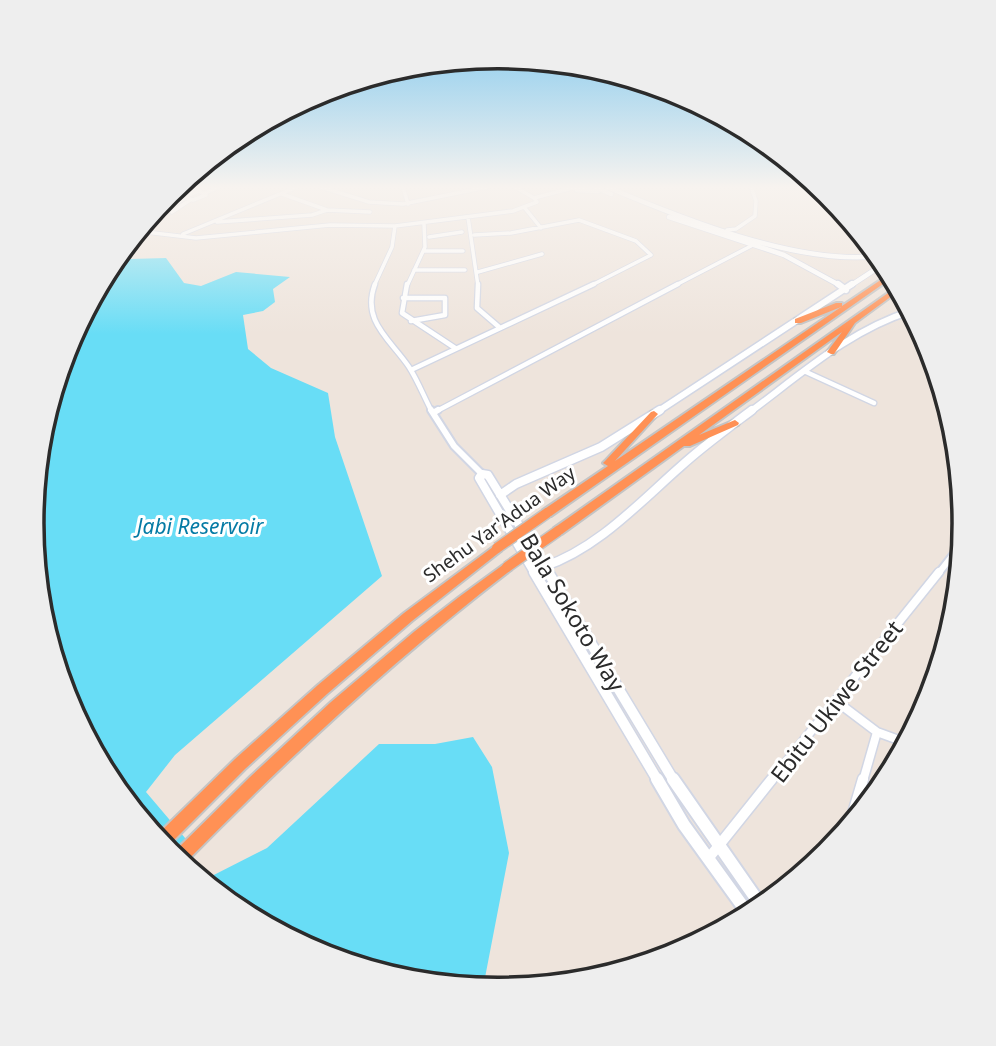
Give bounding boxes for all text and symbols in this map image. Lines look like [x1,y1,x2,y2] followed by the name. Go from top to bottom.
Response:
[418,460,581,588] street label: Shehu Yar'Adua Way
[133,512,265,540] water label: Jabi Reservoir
[513,527,633,697] street label: Bala Sokoto Way
[763,613,909,789] street label: Ebitu Ukiwe Street

